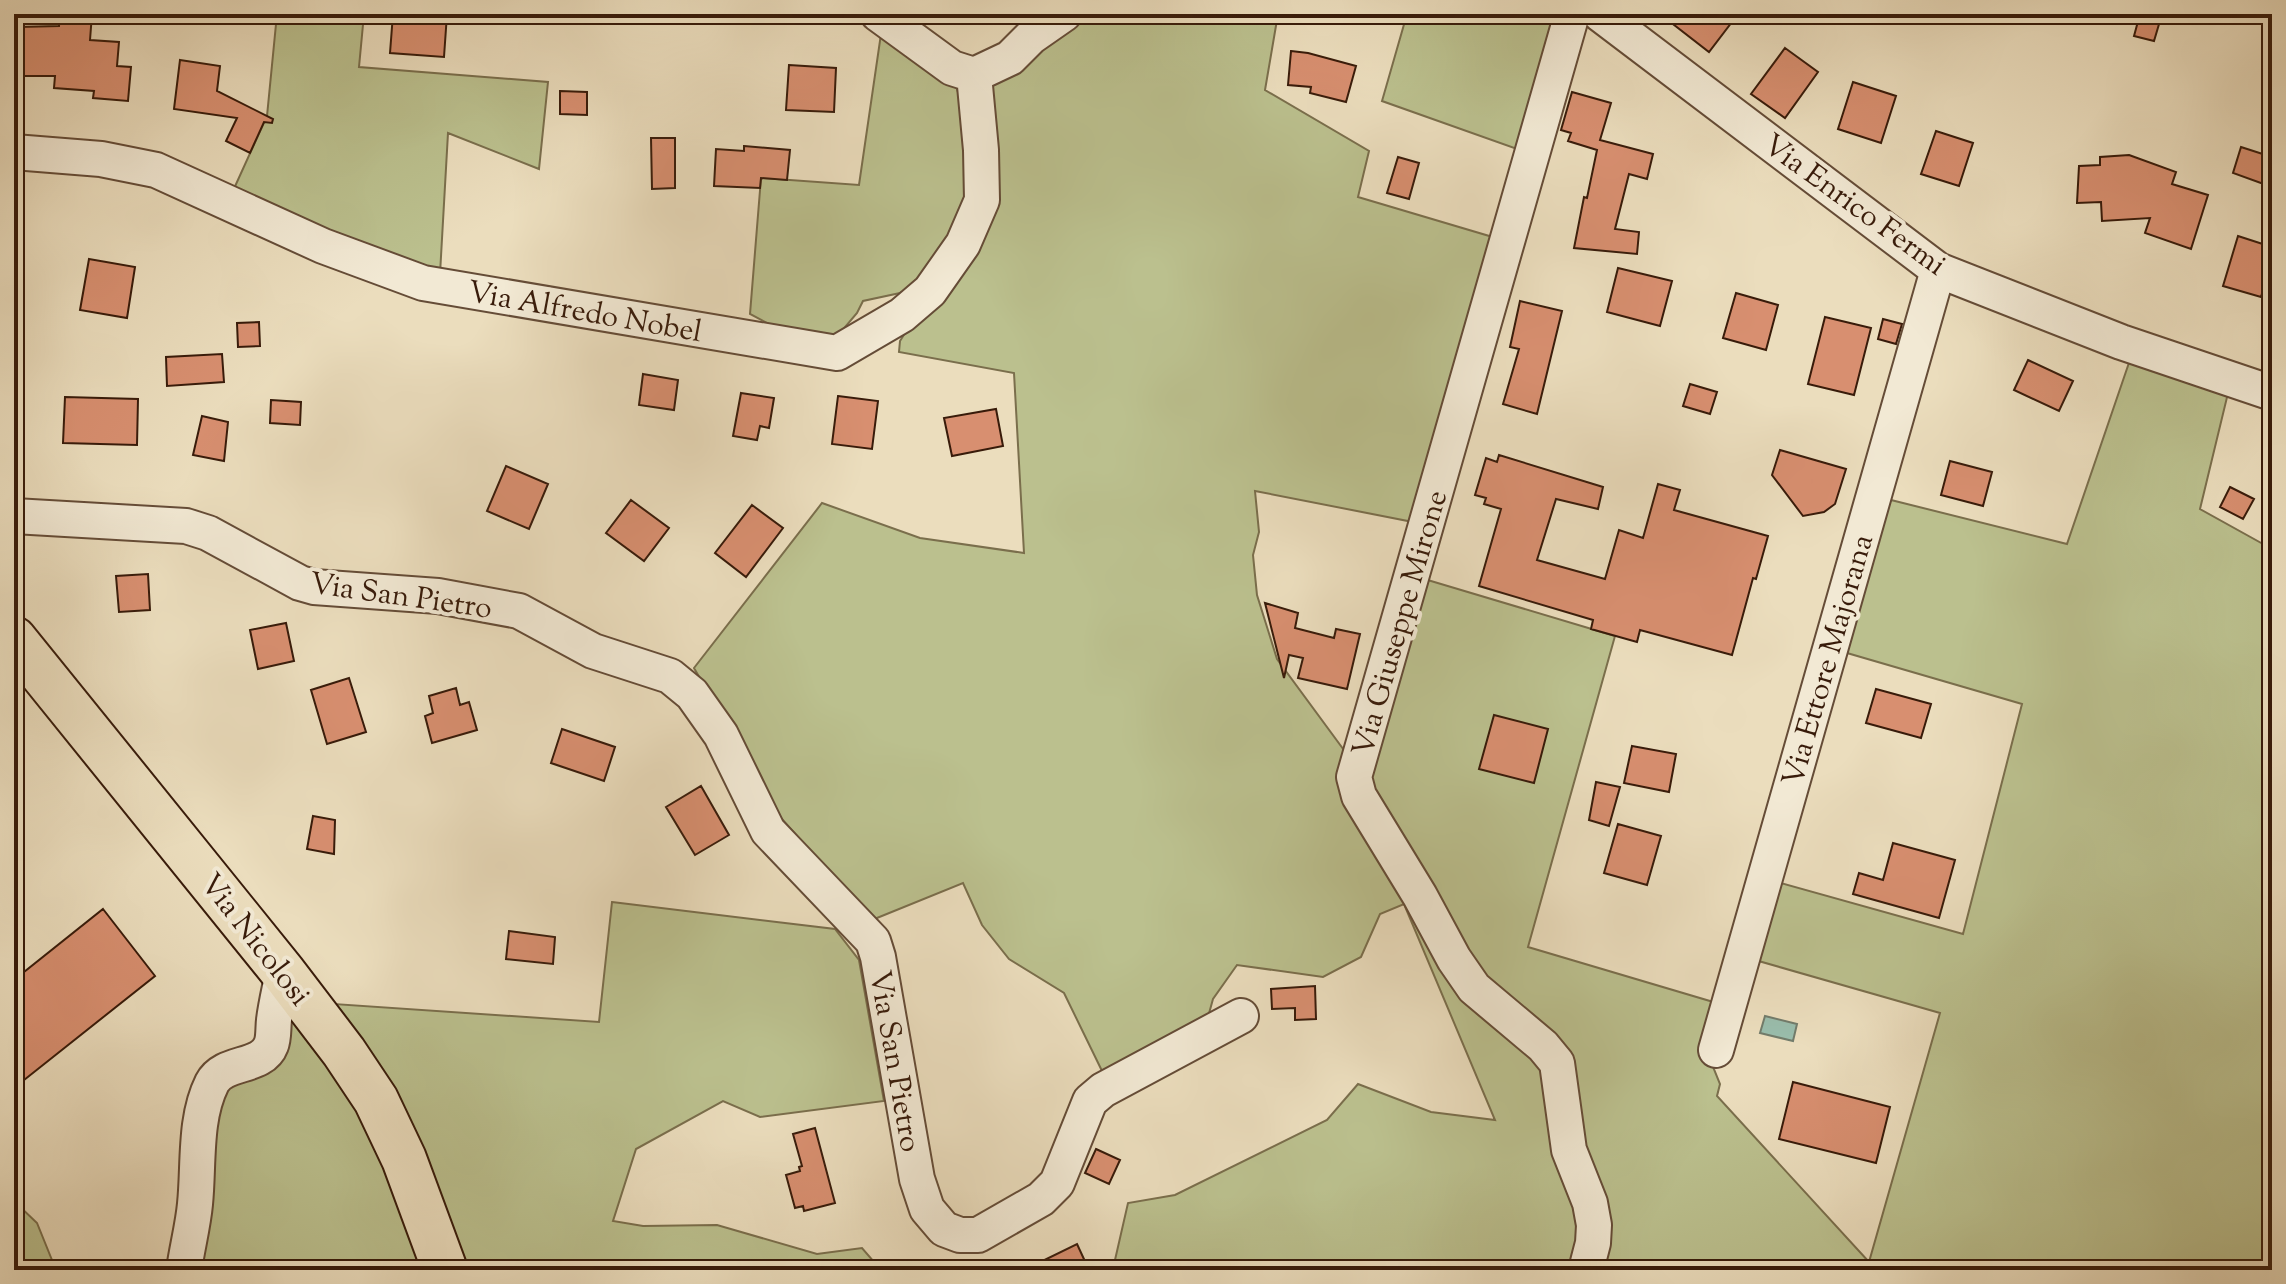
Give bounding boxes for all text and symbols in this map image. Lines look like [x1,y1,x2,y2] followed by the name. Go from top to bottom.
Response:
[1753,125,1954,287] street label: Via Enrico Fermi
[464,272,705,355] street label: Via Alfredo Nobel
[1343,485,1460,762] street label: Via Giuseppe Mirone
[1773,529,1886,792] street label: Via Ettore Majorana
[307,563,495,632] street label: Via San Pietro
[188,865,320,1016] street label: Via Nicolosi
[856,967,931,1156] street label: Via San Pietro

